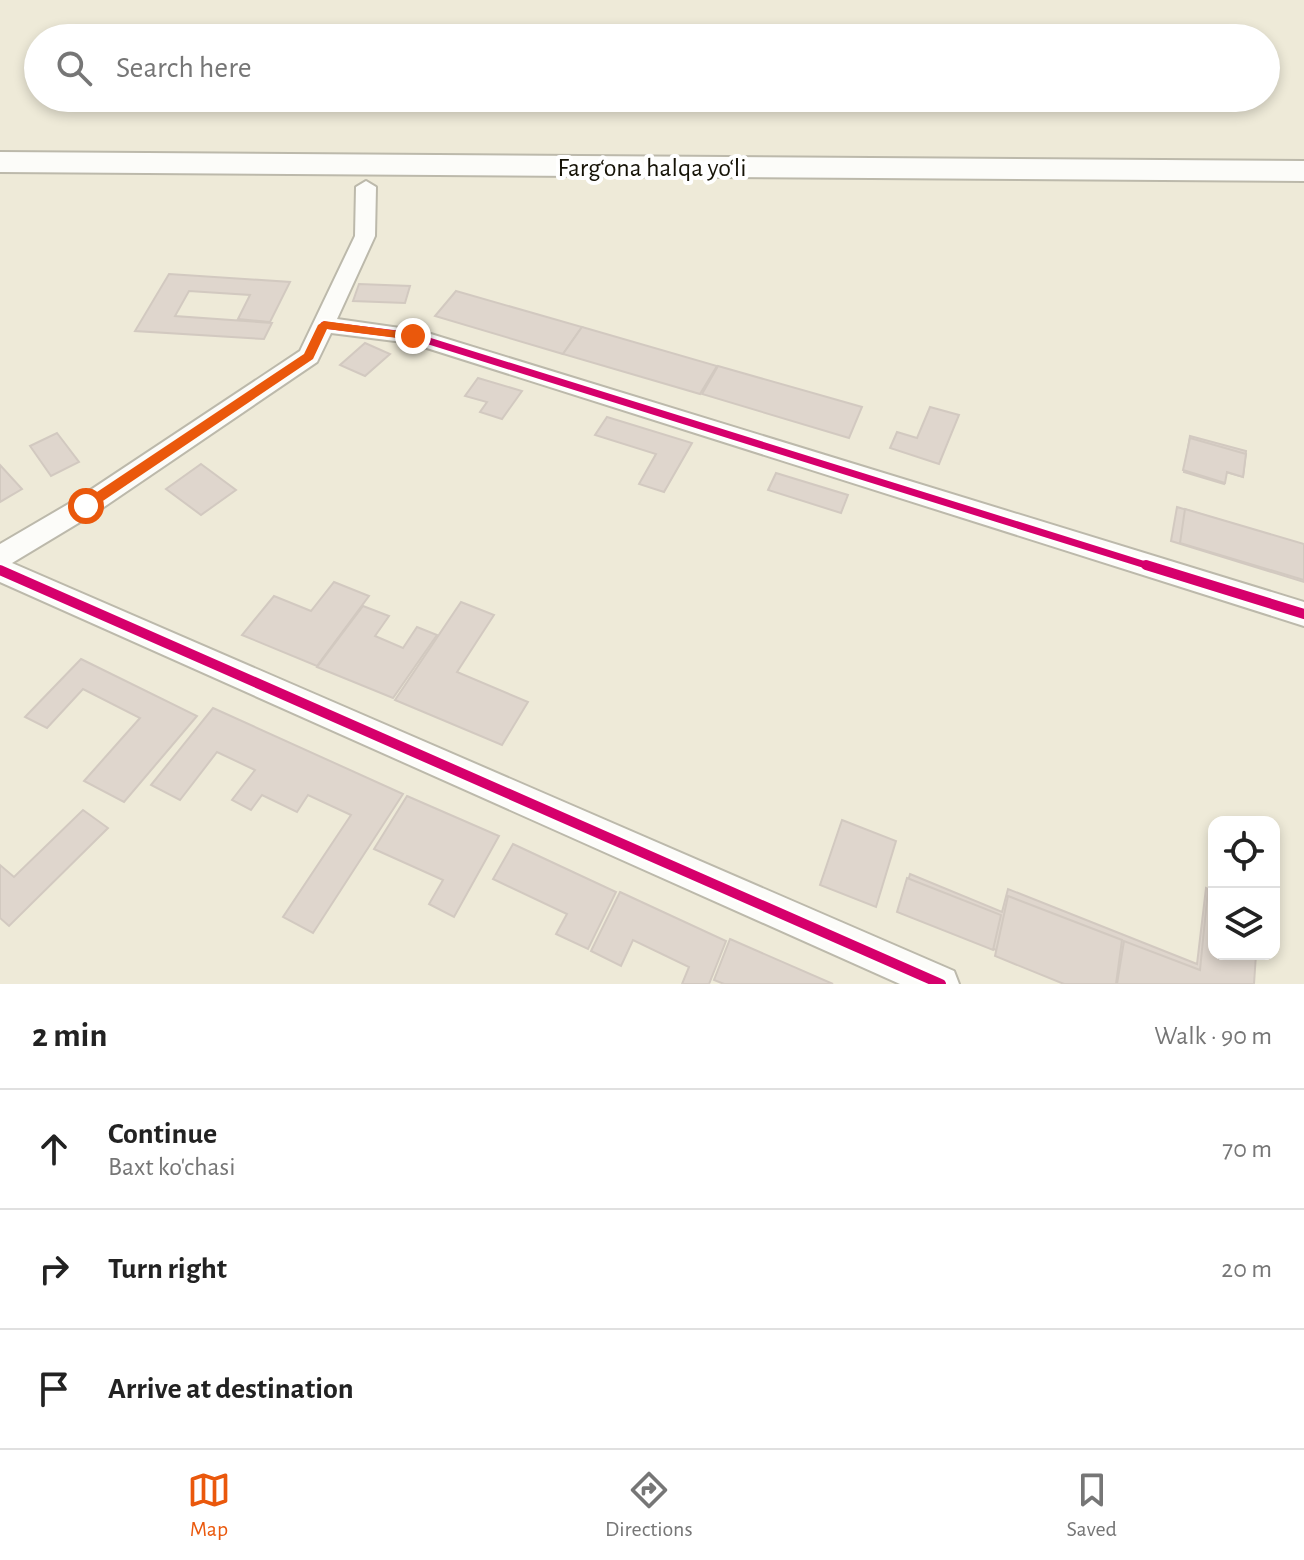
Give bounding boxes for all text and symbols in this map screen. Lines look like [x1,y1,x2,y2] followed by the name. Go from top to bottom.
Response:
[24,24,1280,112] search box
[52,46,96,90] icon: search
[116,53,252,83] text: Search here
[557,155,747,181] street label: Farg‘ona halqa yo‘li
[395,318,431,354] route end
[68,488,104,524] route start
[1208,816,1280,960] map controls
[1208,816,1280,888] button: locate
[1208,888,1280,960] button: layers
[32,1019,107,1053] text: 2 min
[1154,1023,1272,1049] text: Walk · 90 m
[108,1119,217,1149] text: Continue
[32,1127,76,1171] icon: ahead
[1222,1136,1272,1162] text: 70 m
[108,1154,235,1180] text: Baxt ko'chasi
[32,1247,76,1291] icon: right
[108,1254,227,1284] text: Turn right
[1221,1256,1272,1282] text: 20 m
[32,1367,76,1411] icon: arrive
[108,1374,354,1404] text: Arrive at destination
[187,1468,231,1542] tab: Map
[605,1468,693,1542] tab: Directions
[1067,1468,1117,1542] tab: Saved

